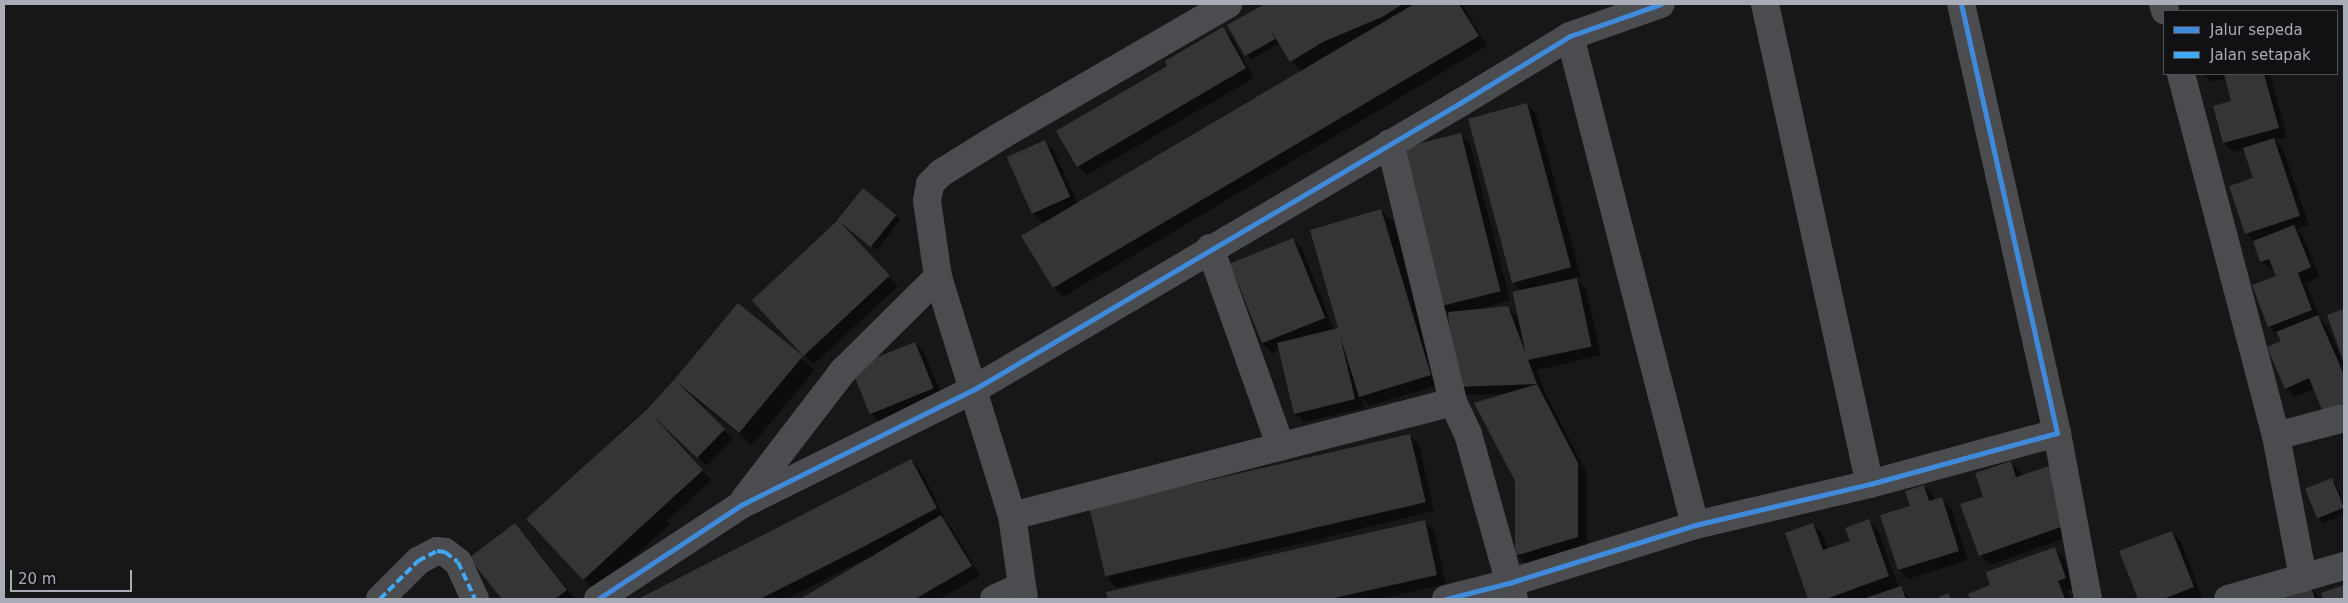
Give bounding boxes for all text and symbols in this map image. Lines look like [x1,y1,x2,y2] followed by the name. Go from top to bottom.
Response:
[2163,10,2338,75] legend
[2210,21,2303,39] text: Jalur sepeda
[2210,46,2311,64] text: Jalan setapak
[12,560,135,592] scale bar
[18,570,56,588] text: 20 m

